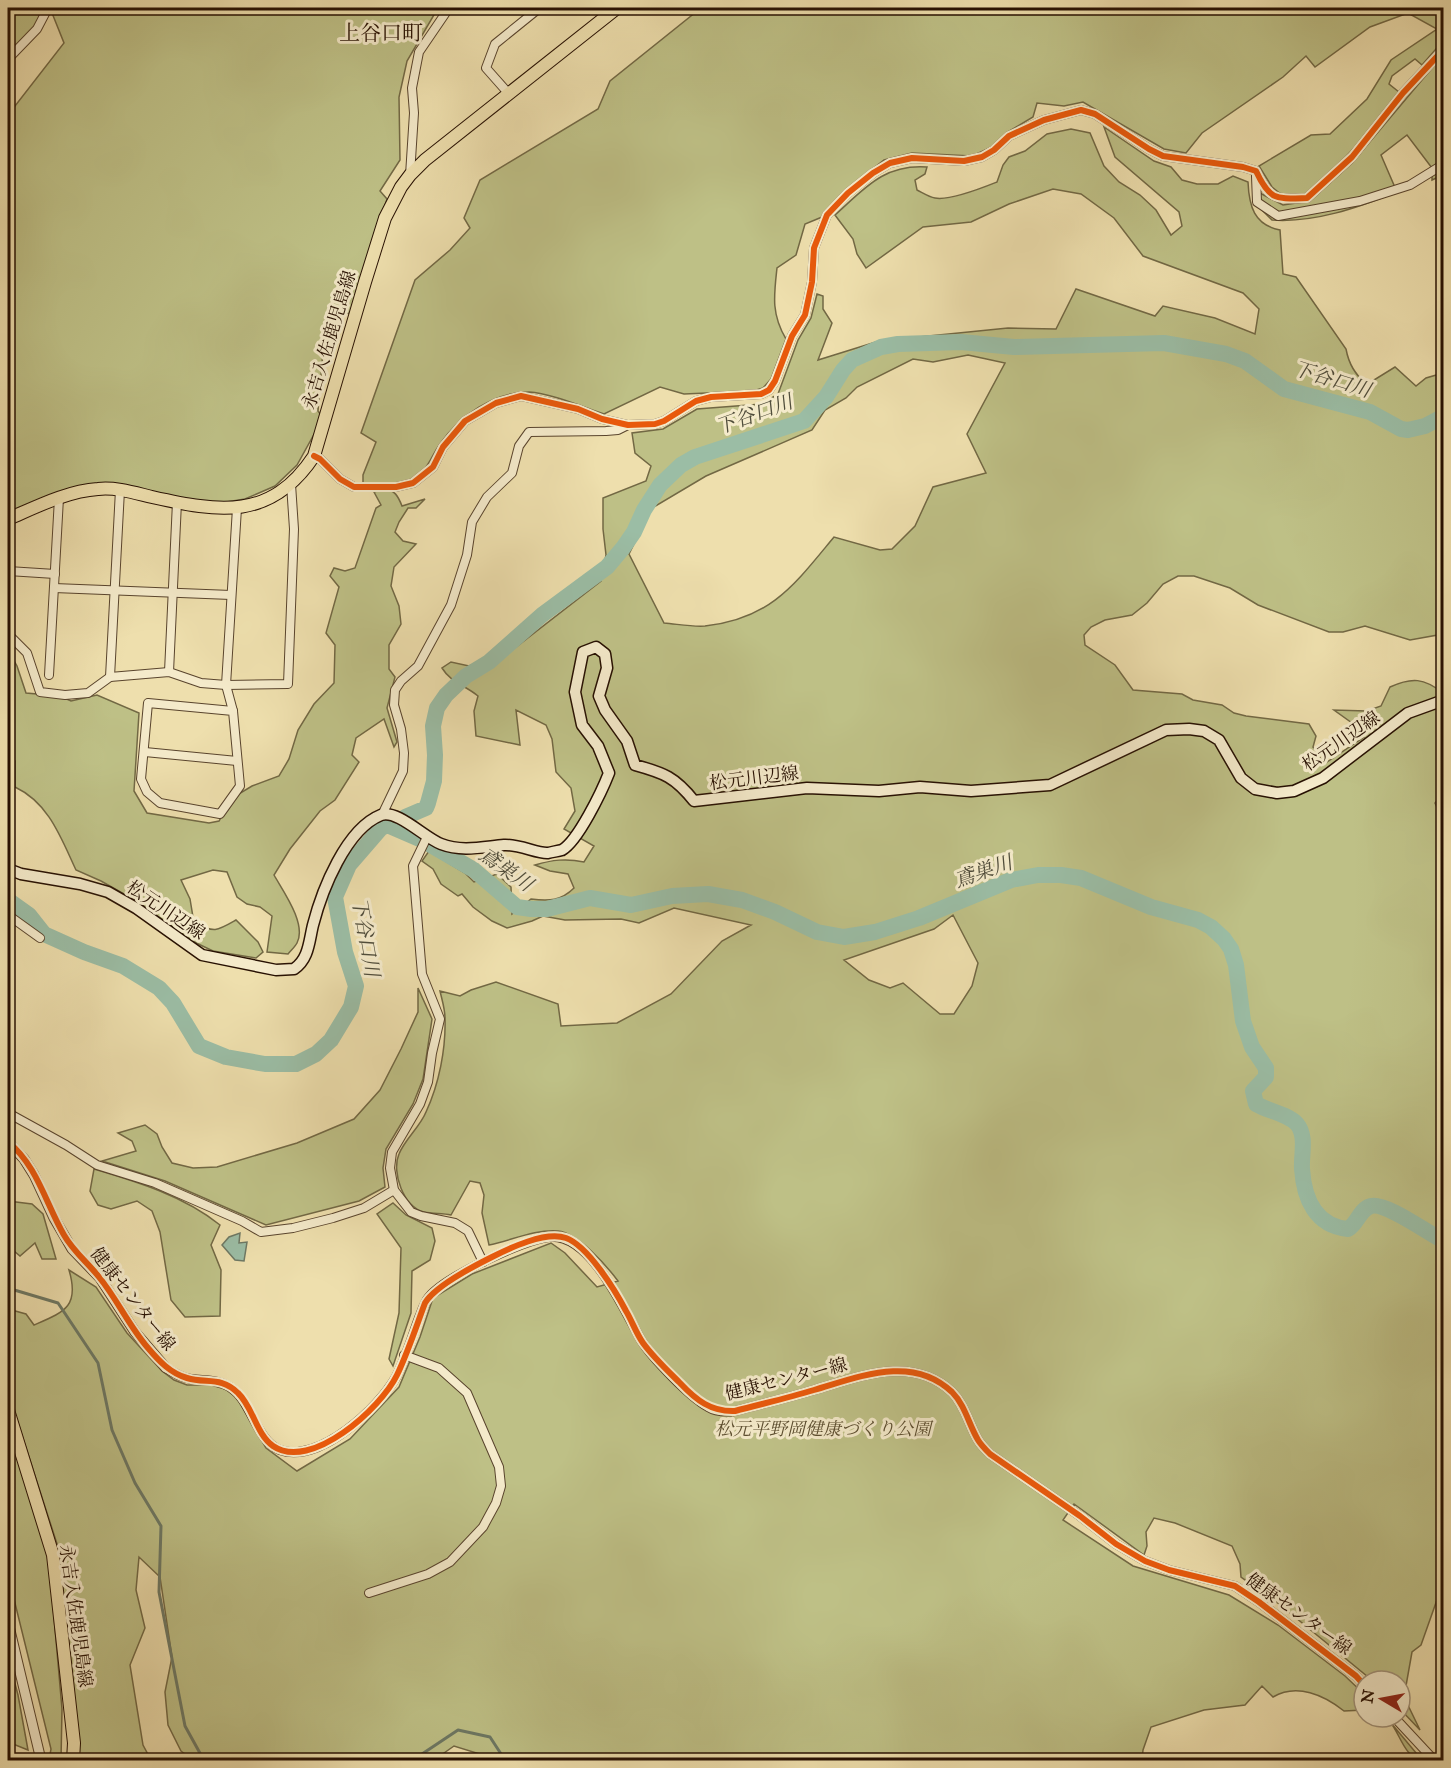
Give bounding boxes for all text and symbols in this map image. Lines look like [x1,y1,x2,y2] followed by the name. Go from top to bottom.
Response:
[339,20,423,46] district label: 上谷口町
[297,268,361,412] street label: 永吉入佐鹿児島線
[1290,356,1376,403] water label: 下谷口川
[712,388,798,439] water label: 下谷口川
[1298,706,1384,776] street label: 松元川辺線
[708,762,800,794] street label: 松元川辺線
[475,842,539,897] water label: 鳶巣川
[951,849,1017,892] water label: 鳶巣川
[123,876,209,944] street label: 松元川辺線
[347,896,385,980] water label: 下谷口川
[86,1243,180,1355] street label: 健康センター線
[723,1353,849,1405] street label: 健康センター線
[715,1418,934,1440] park label: 松元平野岡健康づくり公園
[55,1543,97,1689] street label: 永吉入佐鹿児島線
[1242,1568,1356,1660] street label: 健康センター線
[1352,1669,1412,1729] north arrow
[1357,1688,1378,1705] text: N

